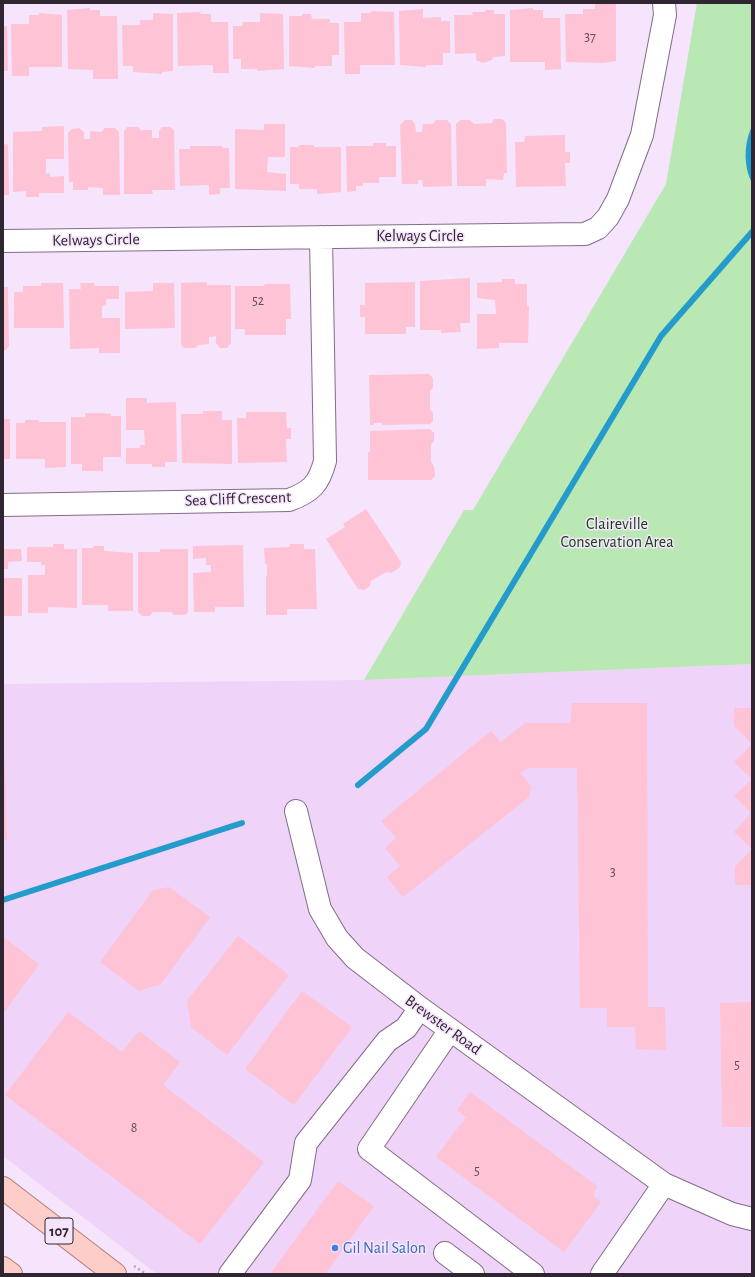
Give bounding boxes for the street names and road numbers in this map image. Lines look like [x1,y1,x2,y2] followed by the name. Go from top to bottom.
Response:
[376,226,464,246] street label: Kelways Circle
[52,230,140,250] street label: Kelways Circle
[184,488,292,510] street label: Sea Cliff Crescent
[401,991,485,1059] street label: Brewster Road
[45,1218,73,1244] road number: 107

